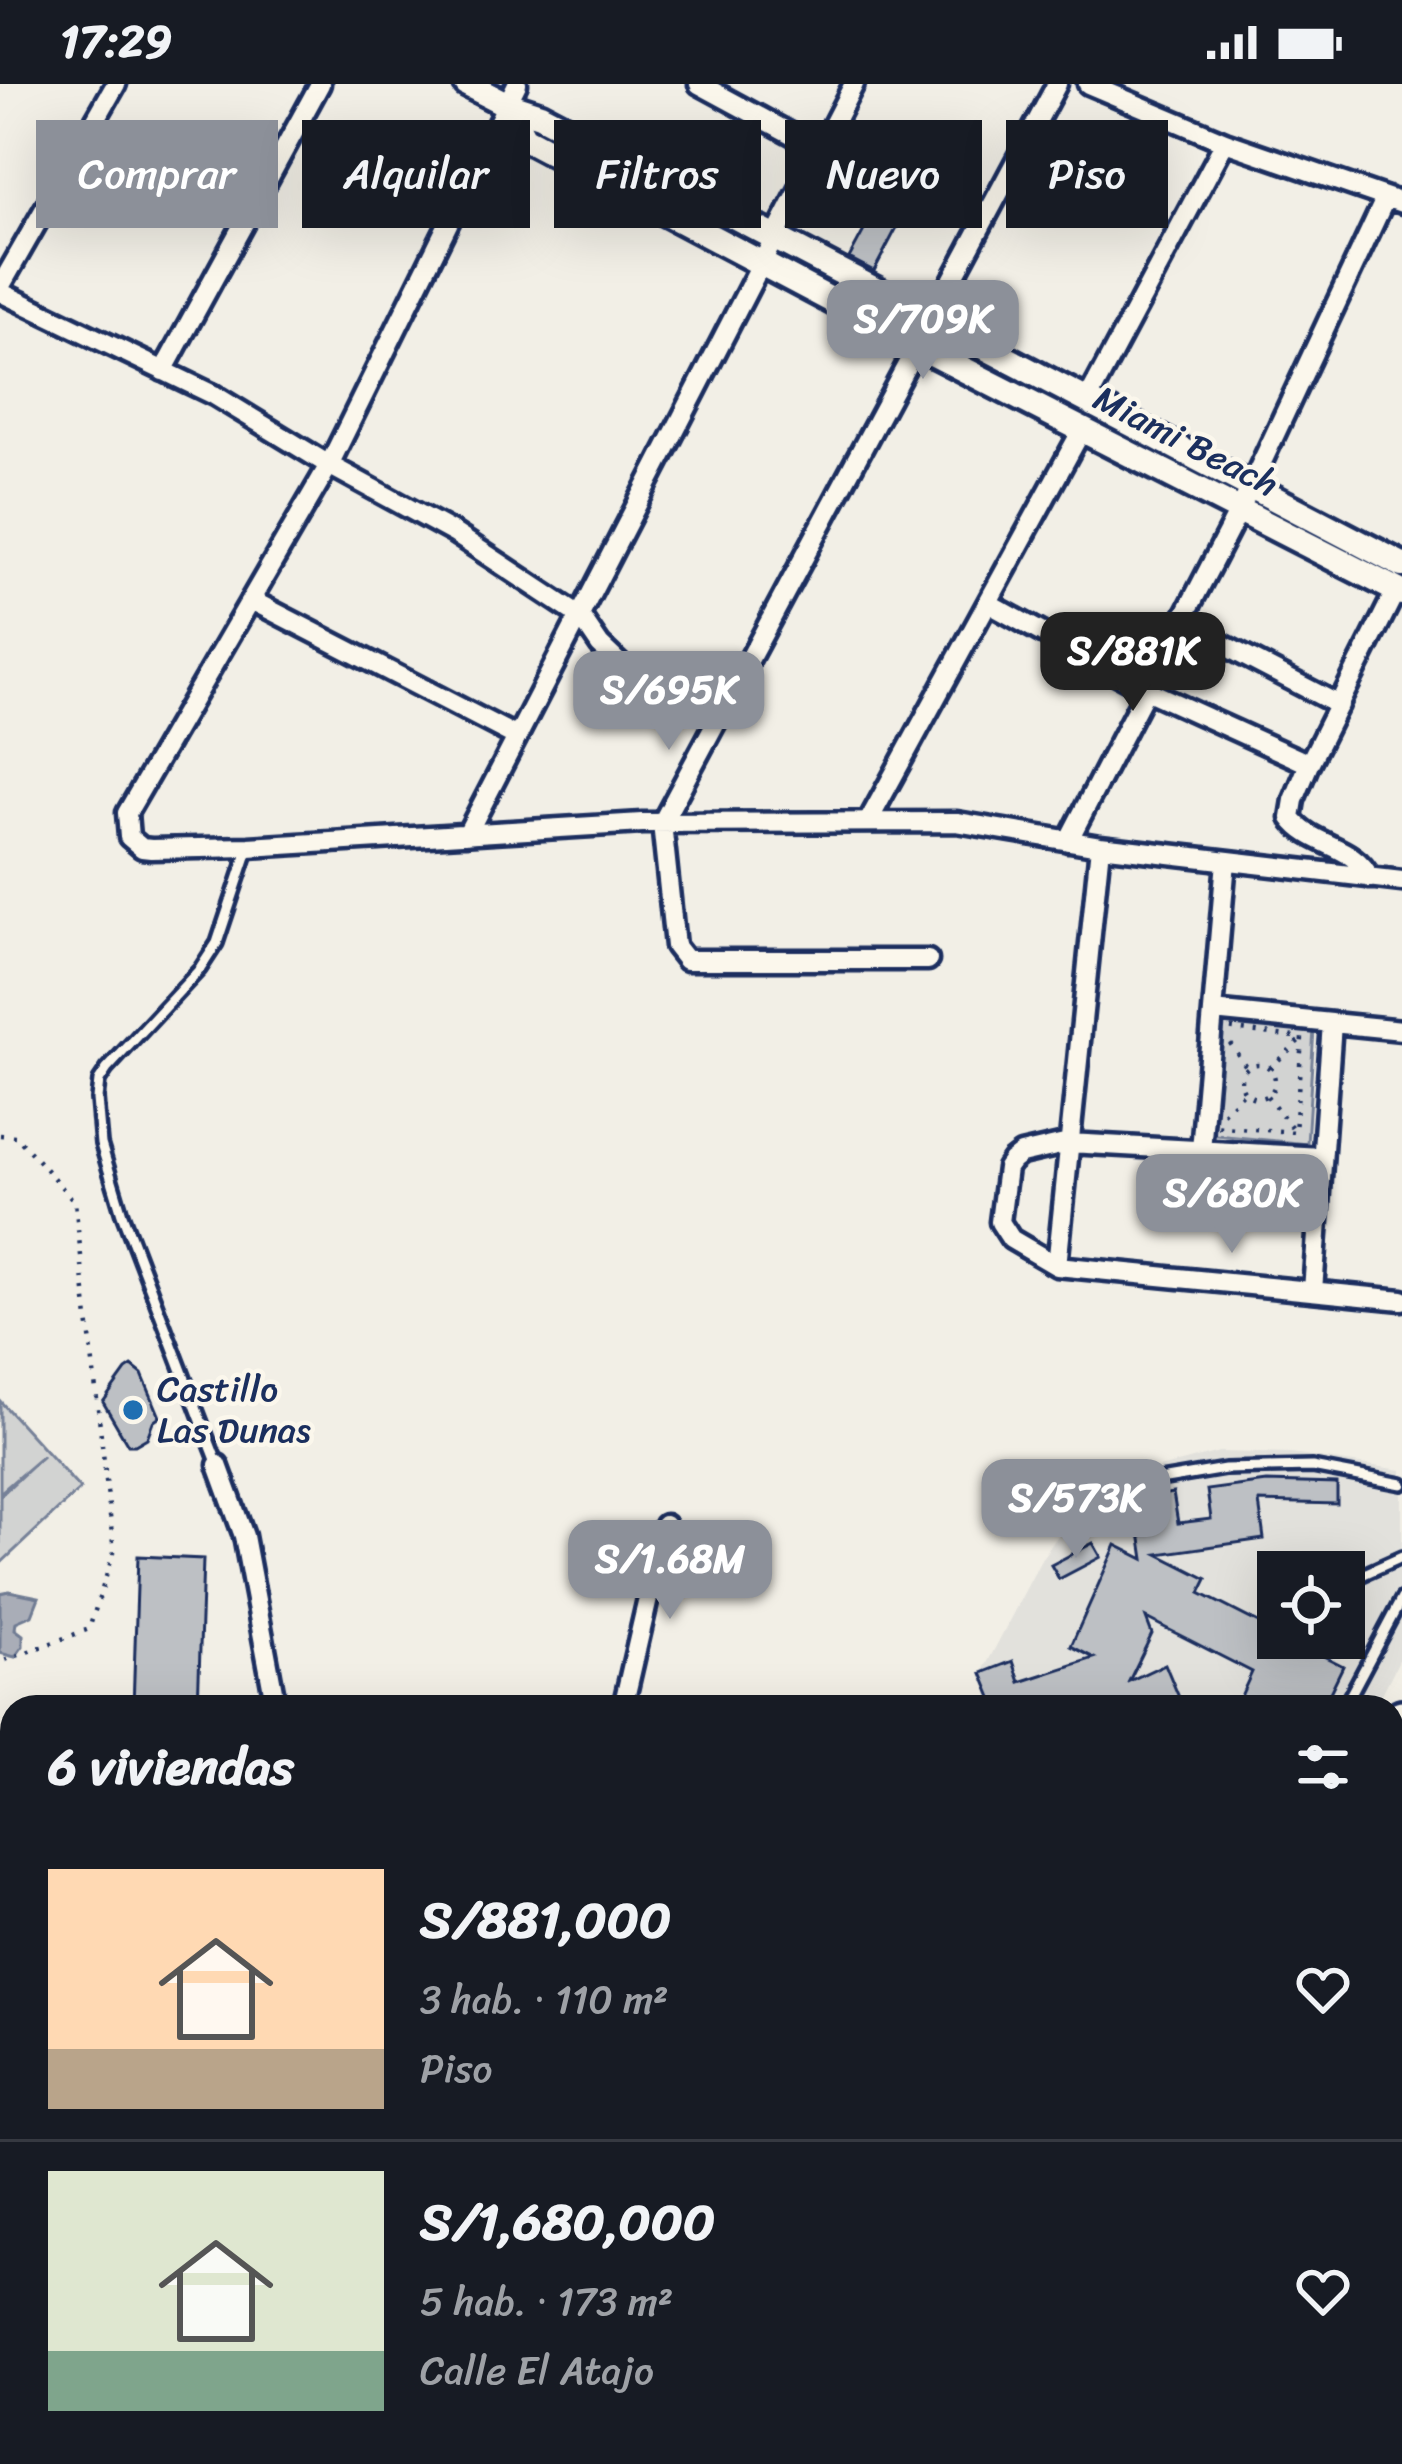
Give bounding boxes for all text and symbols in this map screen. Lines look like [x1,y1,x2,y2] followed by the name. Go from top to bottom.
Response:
[60,2,172,82] text: 17:29
[36,120,278,228] chip: Comprar
[302,120,530,228] chip: Alquilar
[554,120,761,228] chip: Filtros
[785,120,982,228] chip: Nuevo
[1006,120,1168,228] chip: Piso
[825,280,1021,382] pin: S/709K
[854,284,992,353] text: S/709K
[1082,367,1290,515] street label: Miami Beach
[1035,612,1231,714] pin: S/881K
[1067,616,1199,685] text: S/881K
[571,651,767,753] pin: S/695K
[600,655,738,724] text: S/695K
[1134,1154,1330,1256] pin: S/680K
[1163,1158,1301,1227] text: S/680K
[157,1357,311,1462] place label: Castillo Las Dunas
[120,1397,146,1423] marker: Castillo Las Dunas
[978,1459,1174,1561] pin: S/573K
[1008,1463,1144,1532] text: S/573K
[559,1520,781,1622] pin: S/1.68M
[595,1524,745,1593] text: S/1.68M
[1257,1551,1365,1659] map controls
[1257,1551,1365,1659] button: locate
[48,1722,294,1812] text: 6 viviendas
[1290,1734,1356,1800] icon: filters
[420,1875,671,1965] text: S/881,000
[144,1917,288,2061] icon: home
[1290,1956,1356,2022] icon: heart
[420,1965,668,2034] text: 3 hab. · 110 m²
[420,2034,492,2103] text: Piso
[420,2177,715,2267] text: S/1,680,000
[144,2219,288,2363] icon: home
[1290,2258,1356,2324] icon: heart
[420,2267,673,2336] text: 5 hab. · 173 m²
[420,2336,654,2405] text: Calle El Atajo

